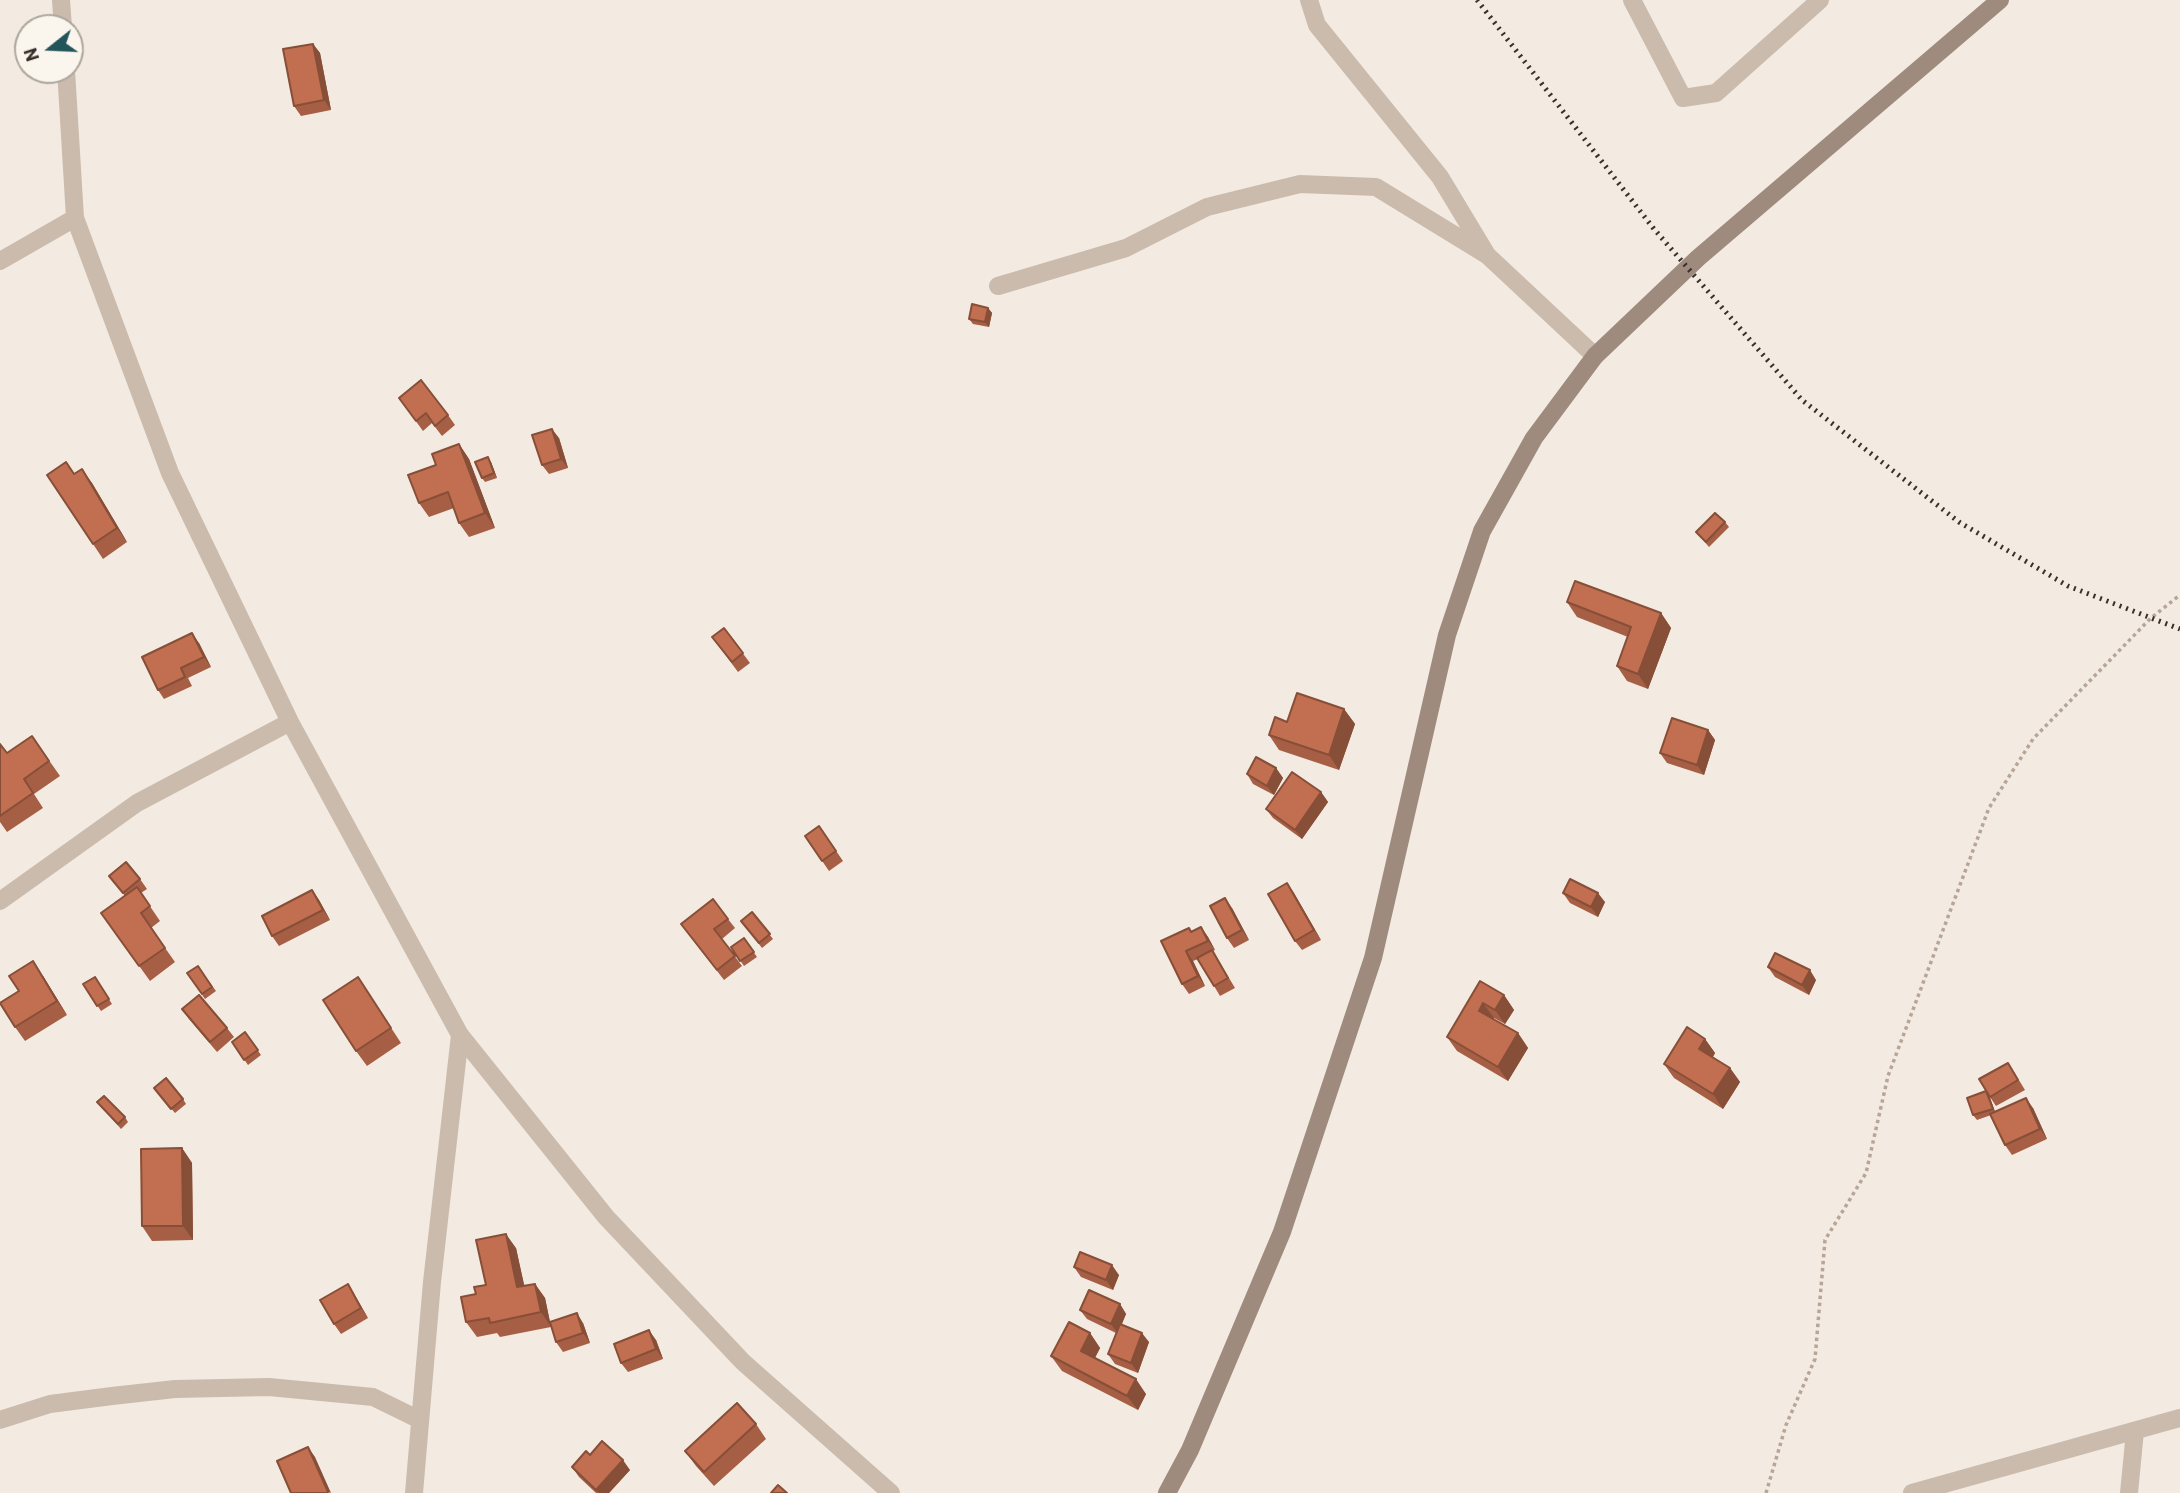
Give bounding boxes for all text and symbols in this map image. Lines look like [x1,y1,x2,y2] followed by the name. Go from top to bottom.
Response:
[14,14,84,84] north arrow
[18,45,43,65] text: N

